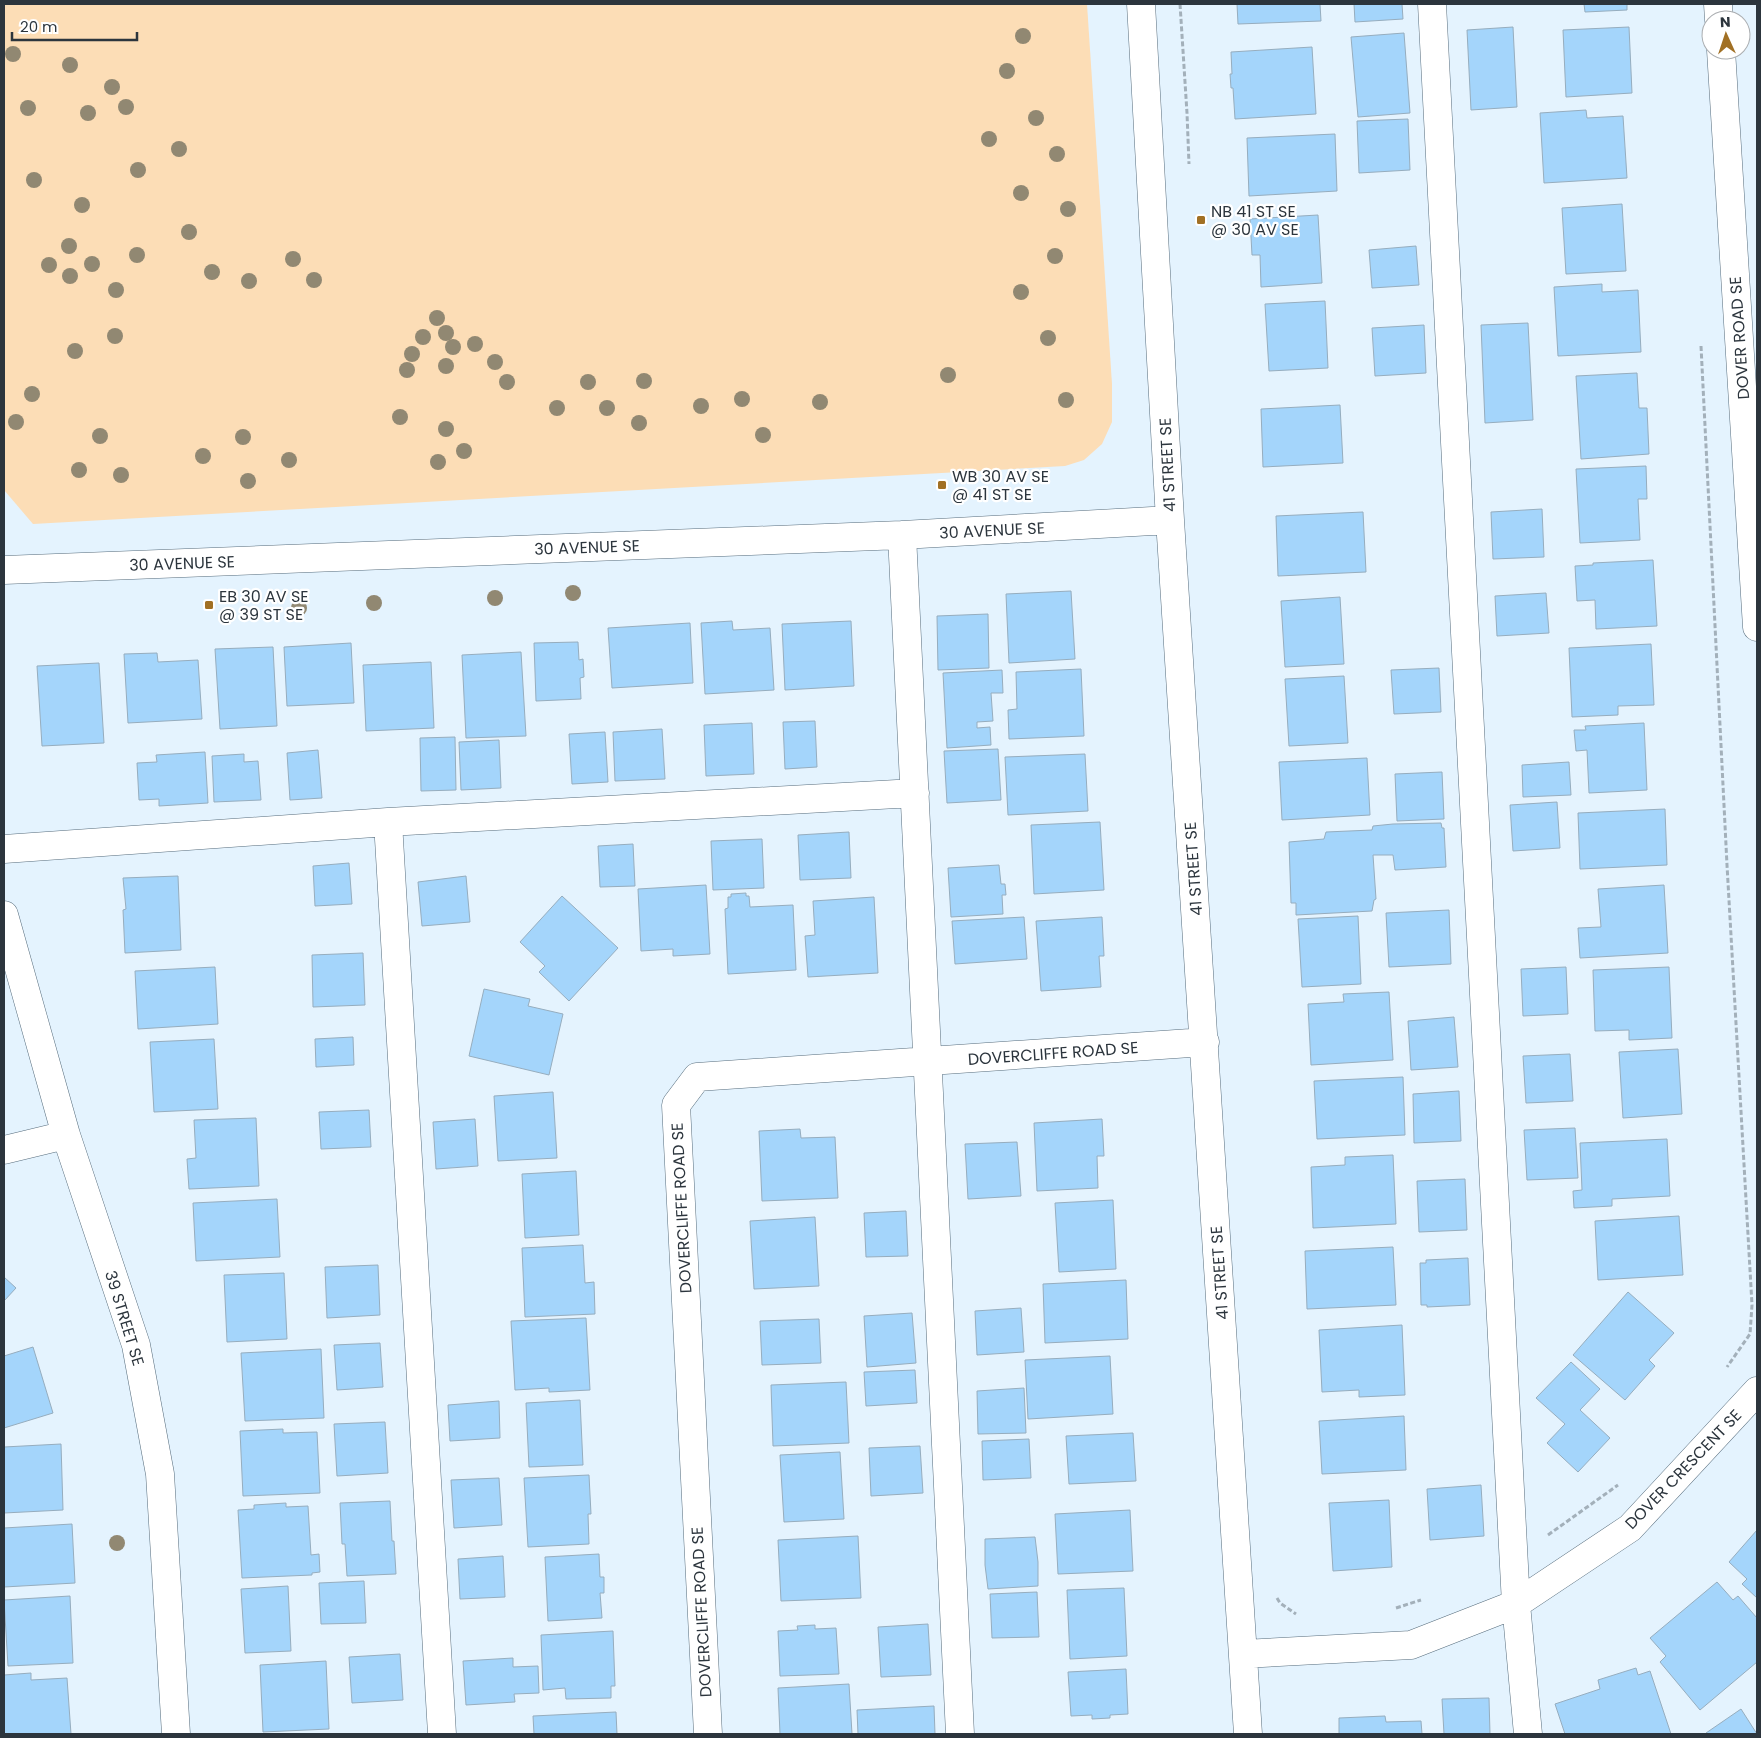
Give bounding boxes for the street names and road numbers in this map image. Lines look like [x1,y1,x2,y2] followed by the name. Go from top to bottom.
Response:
[1724,276,1755,400] street label: DOVER ROAD SE
[1154,417,1181,513] street label: 41 STREET SE
[939,516,1045,545] street label: 30 AVENUE SE
[534,534,640,561] street label: 30 AVENUE SE
[129,550,235,577] street label: 30 AVENUE SE
[1179,821,1208,917] street label: 41 STREET SE
[967,1036,1139,1071] street label: DOVERCLIFFE ROAD SE
[666,1122,697,1294] street label: DOVERCLIFFE ROAD SE
[1205,1225,1234,1321] street label: 41 STREET SE
[99,1268,150,1369] street label: 39 STREET SE
[1620,1404,1747,1535] street label: DOVER CRESCENT SE
[686,1526,717,1698] street label: DOVERCLIFFE ROAD SE

